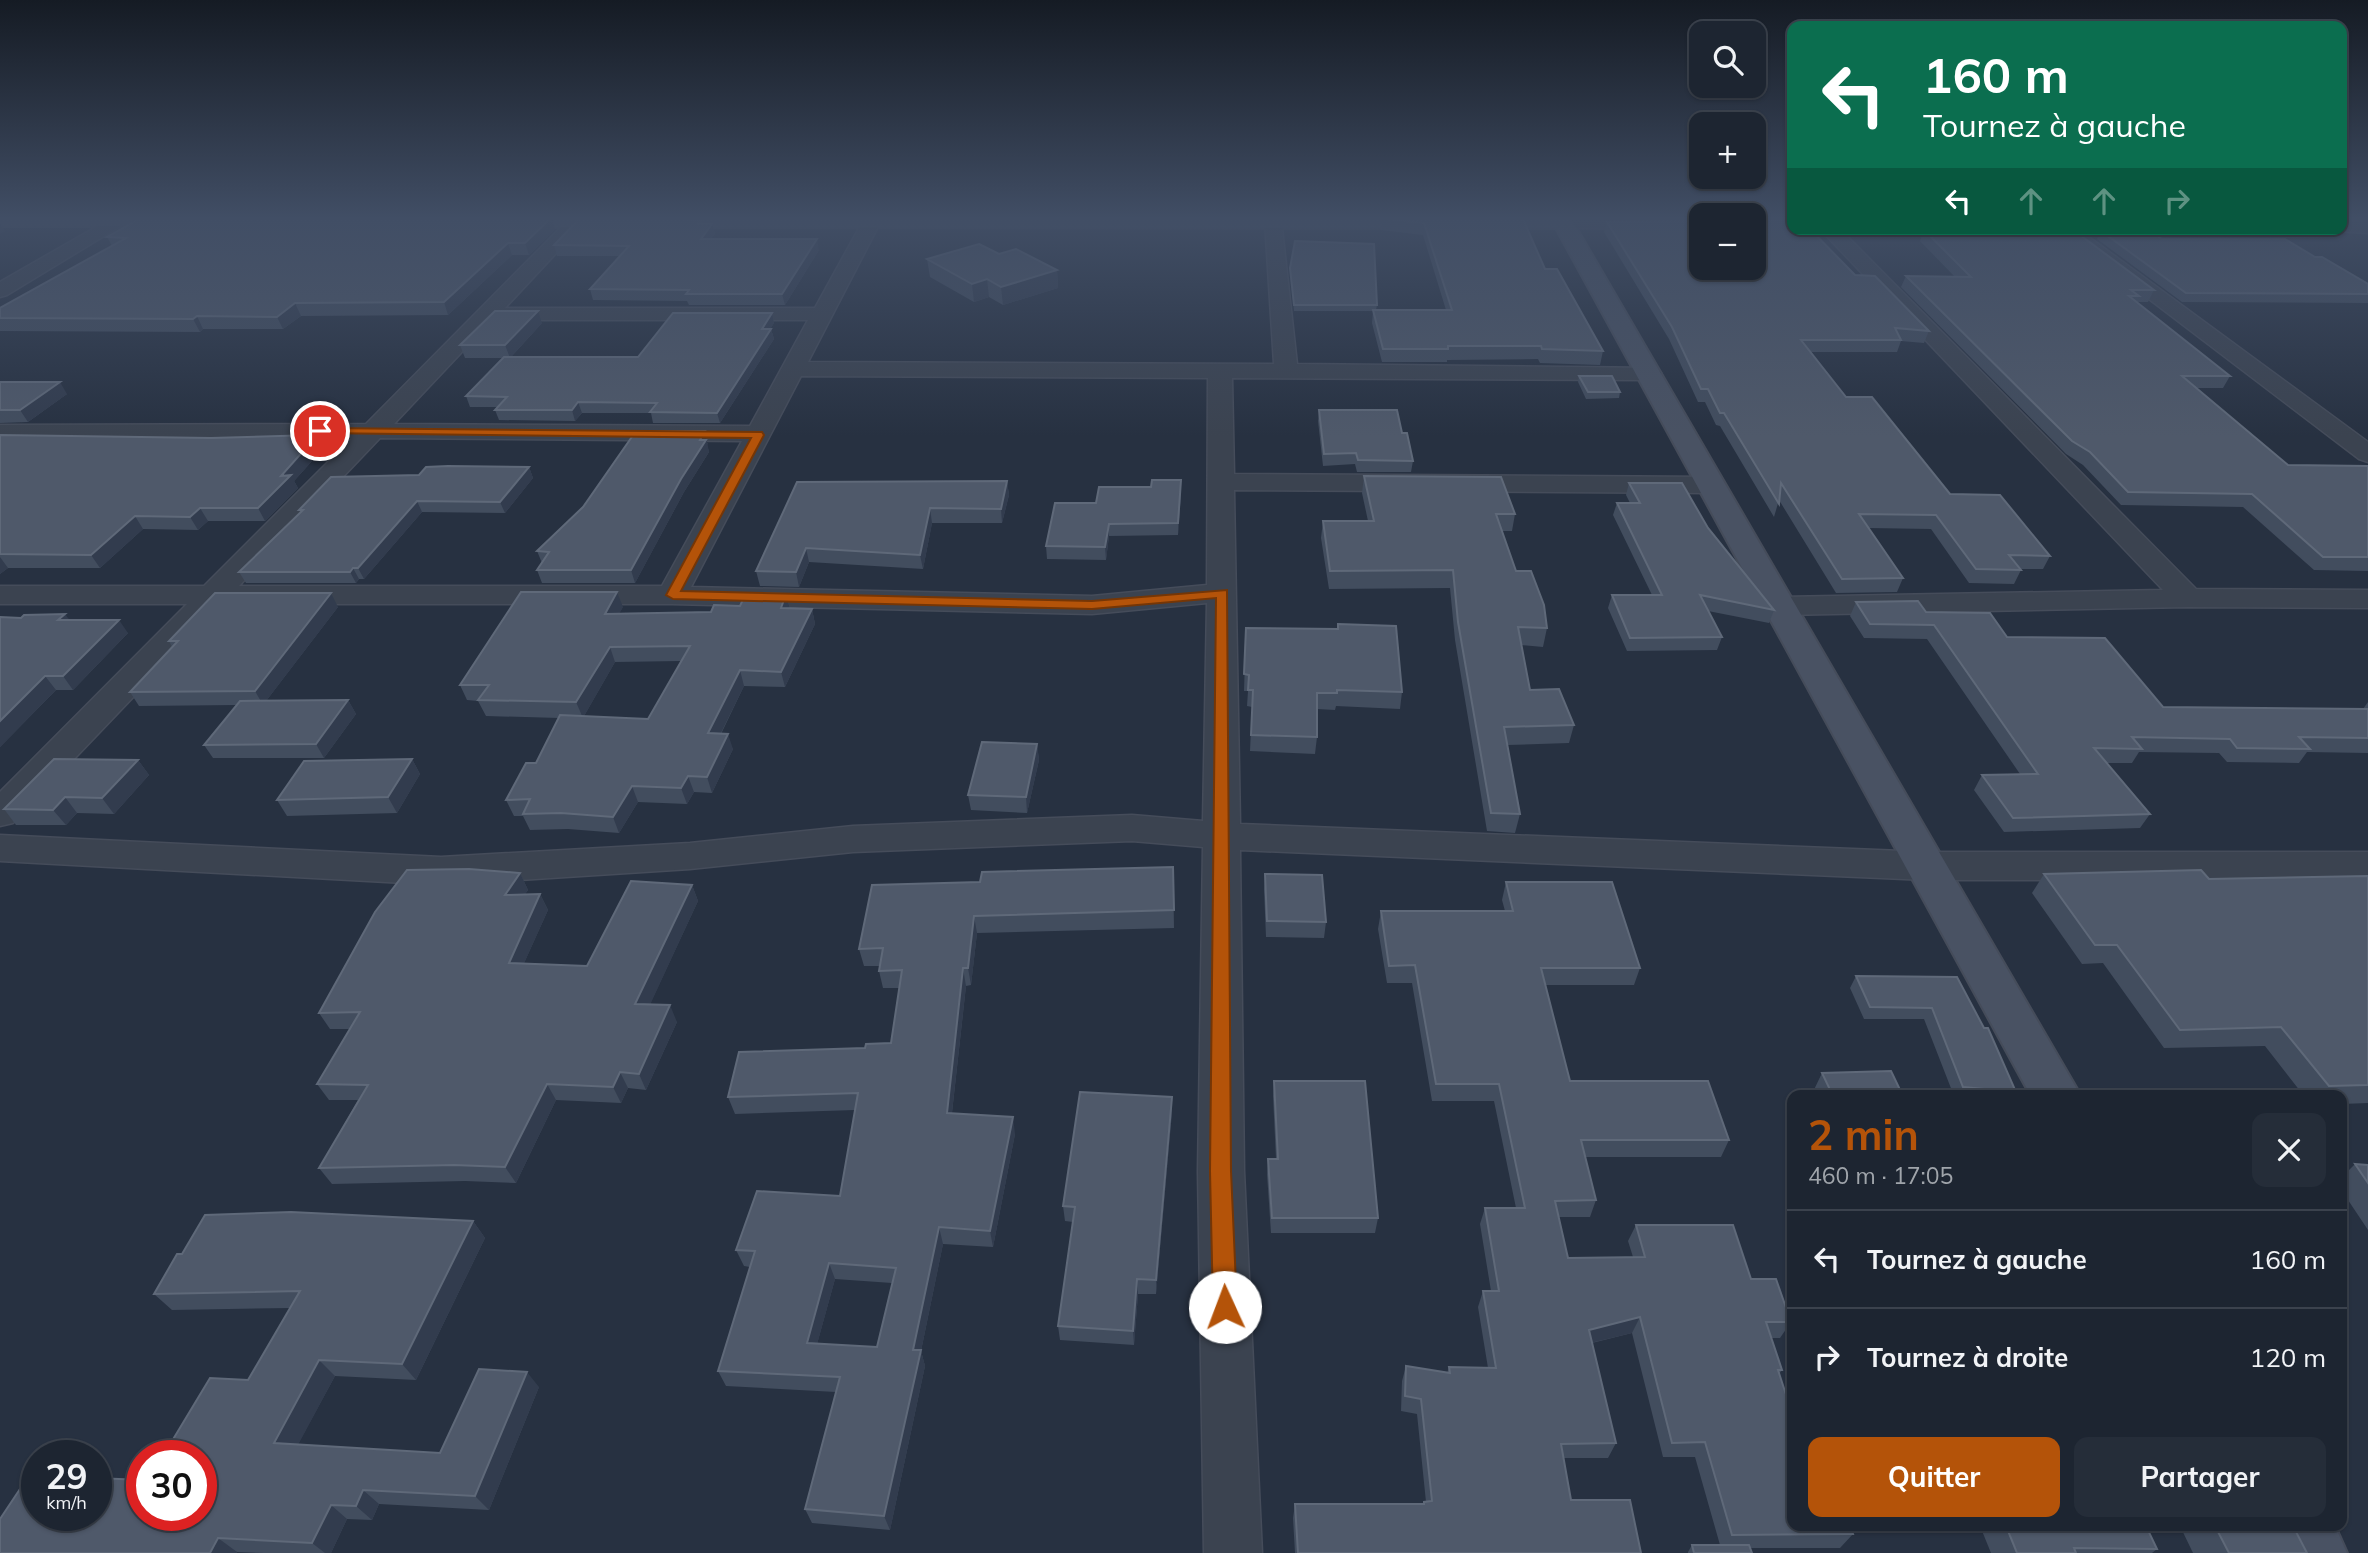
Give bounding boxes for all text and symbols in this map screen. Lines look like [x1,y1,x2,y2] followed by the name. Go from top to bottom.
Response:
[1689,21,1766,280] map controls
[1689,21,1766,98] button: search
[1923,44,2069,105] text: 160 m
[1808,49,1899,140] icon: left
[1923,105,2186,145] text: Tournez à gauche
[1689,112,1766,189] button: +
[1939,182,1977,220] icon: left
[2012,182,2050,220] icon: ahead
[2085,182,2123,220] icon: ahead
[2158,182,2196,220] icon: right
[1689,203,1766,280] button: −
[290,401,350,461] pin
[301,412,339,450] icon: arrive
[1808,1108,1919,1161] text: 2 min
[2252,1113,2326,1187] button: close
[1808,1161,1953,1190] text: 460 m · 17:05
[1808,1240,1846,1278] icon: left
[1867,1243,2087,1276] text: Tournez à gauche
[2250,1243,2326,1276] text: 160 m
[1188,1270,1262,1344] position arrow
[1808,1338,1846,1376] icon: right
[1867,1341,2068,1374] text: Tournez à droite
[2250,1341,2326,1374] text: 120 m
[1808,1437,2060,1517] button: Quitter
[2074,1437,2326,1517] button: Partager
[126,1440,217,1531] speed limit sign: 30
[45,1454,88,1498] text: 29
[46,1491,87,1514] text: km/h

